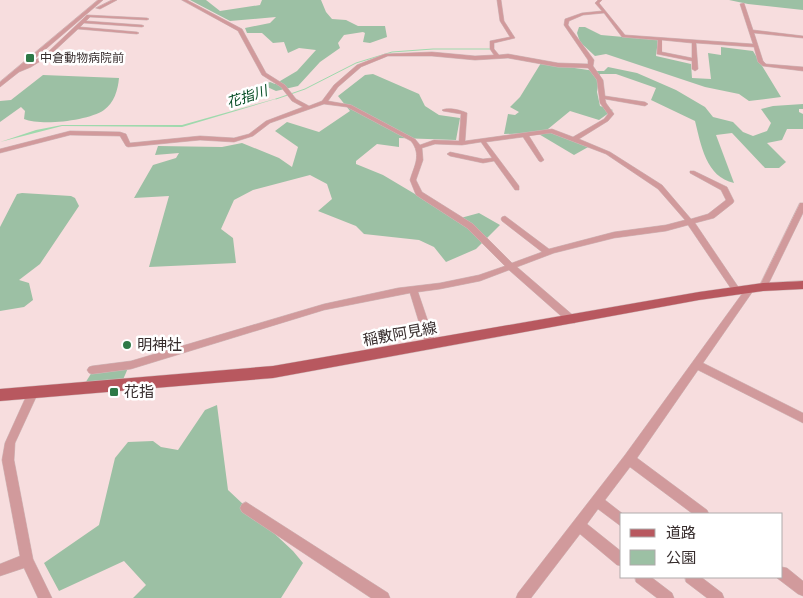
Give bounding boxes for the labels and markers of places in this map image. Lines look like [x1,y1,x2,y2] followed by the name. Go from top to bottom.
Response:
[40,51,124,65] place label: 中倉動物病院前
[24,52,36,64] marker: 中倉動物病院前
[137,336,182,354] place label: 明神社
[121,339,133,351] marker: 明神社
[124,383,154,401] place label: 花指
[108,386,120,398] marker: 花指

